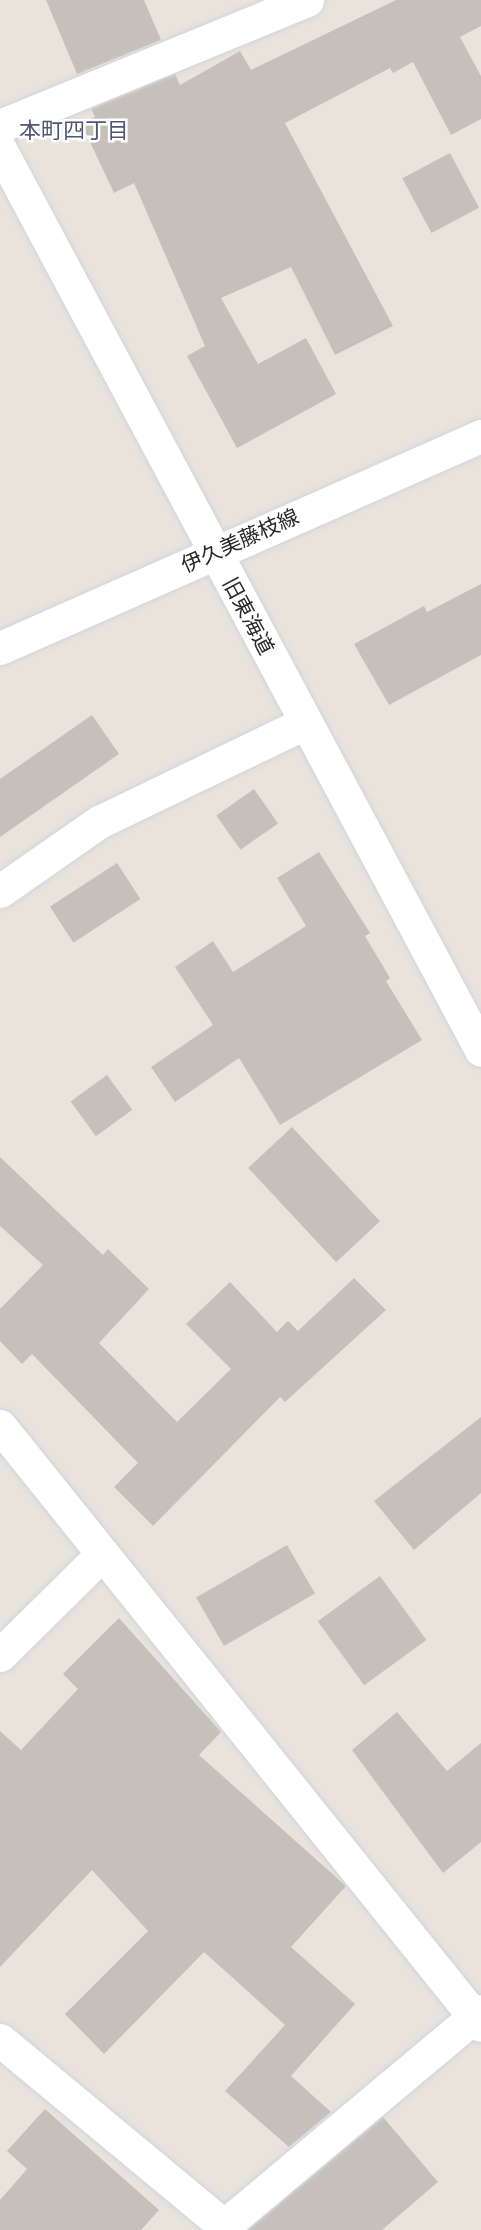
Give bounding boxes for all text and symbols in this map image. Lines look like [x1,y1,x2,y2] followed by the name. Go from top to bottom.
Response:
[19,118,129,144] district label: 本町四丁目
[177,504,303,578] street label: 伊久美藤枝線
[217,573,279,659] street label: 旧東海道

